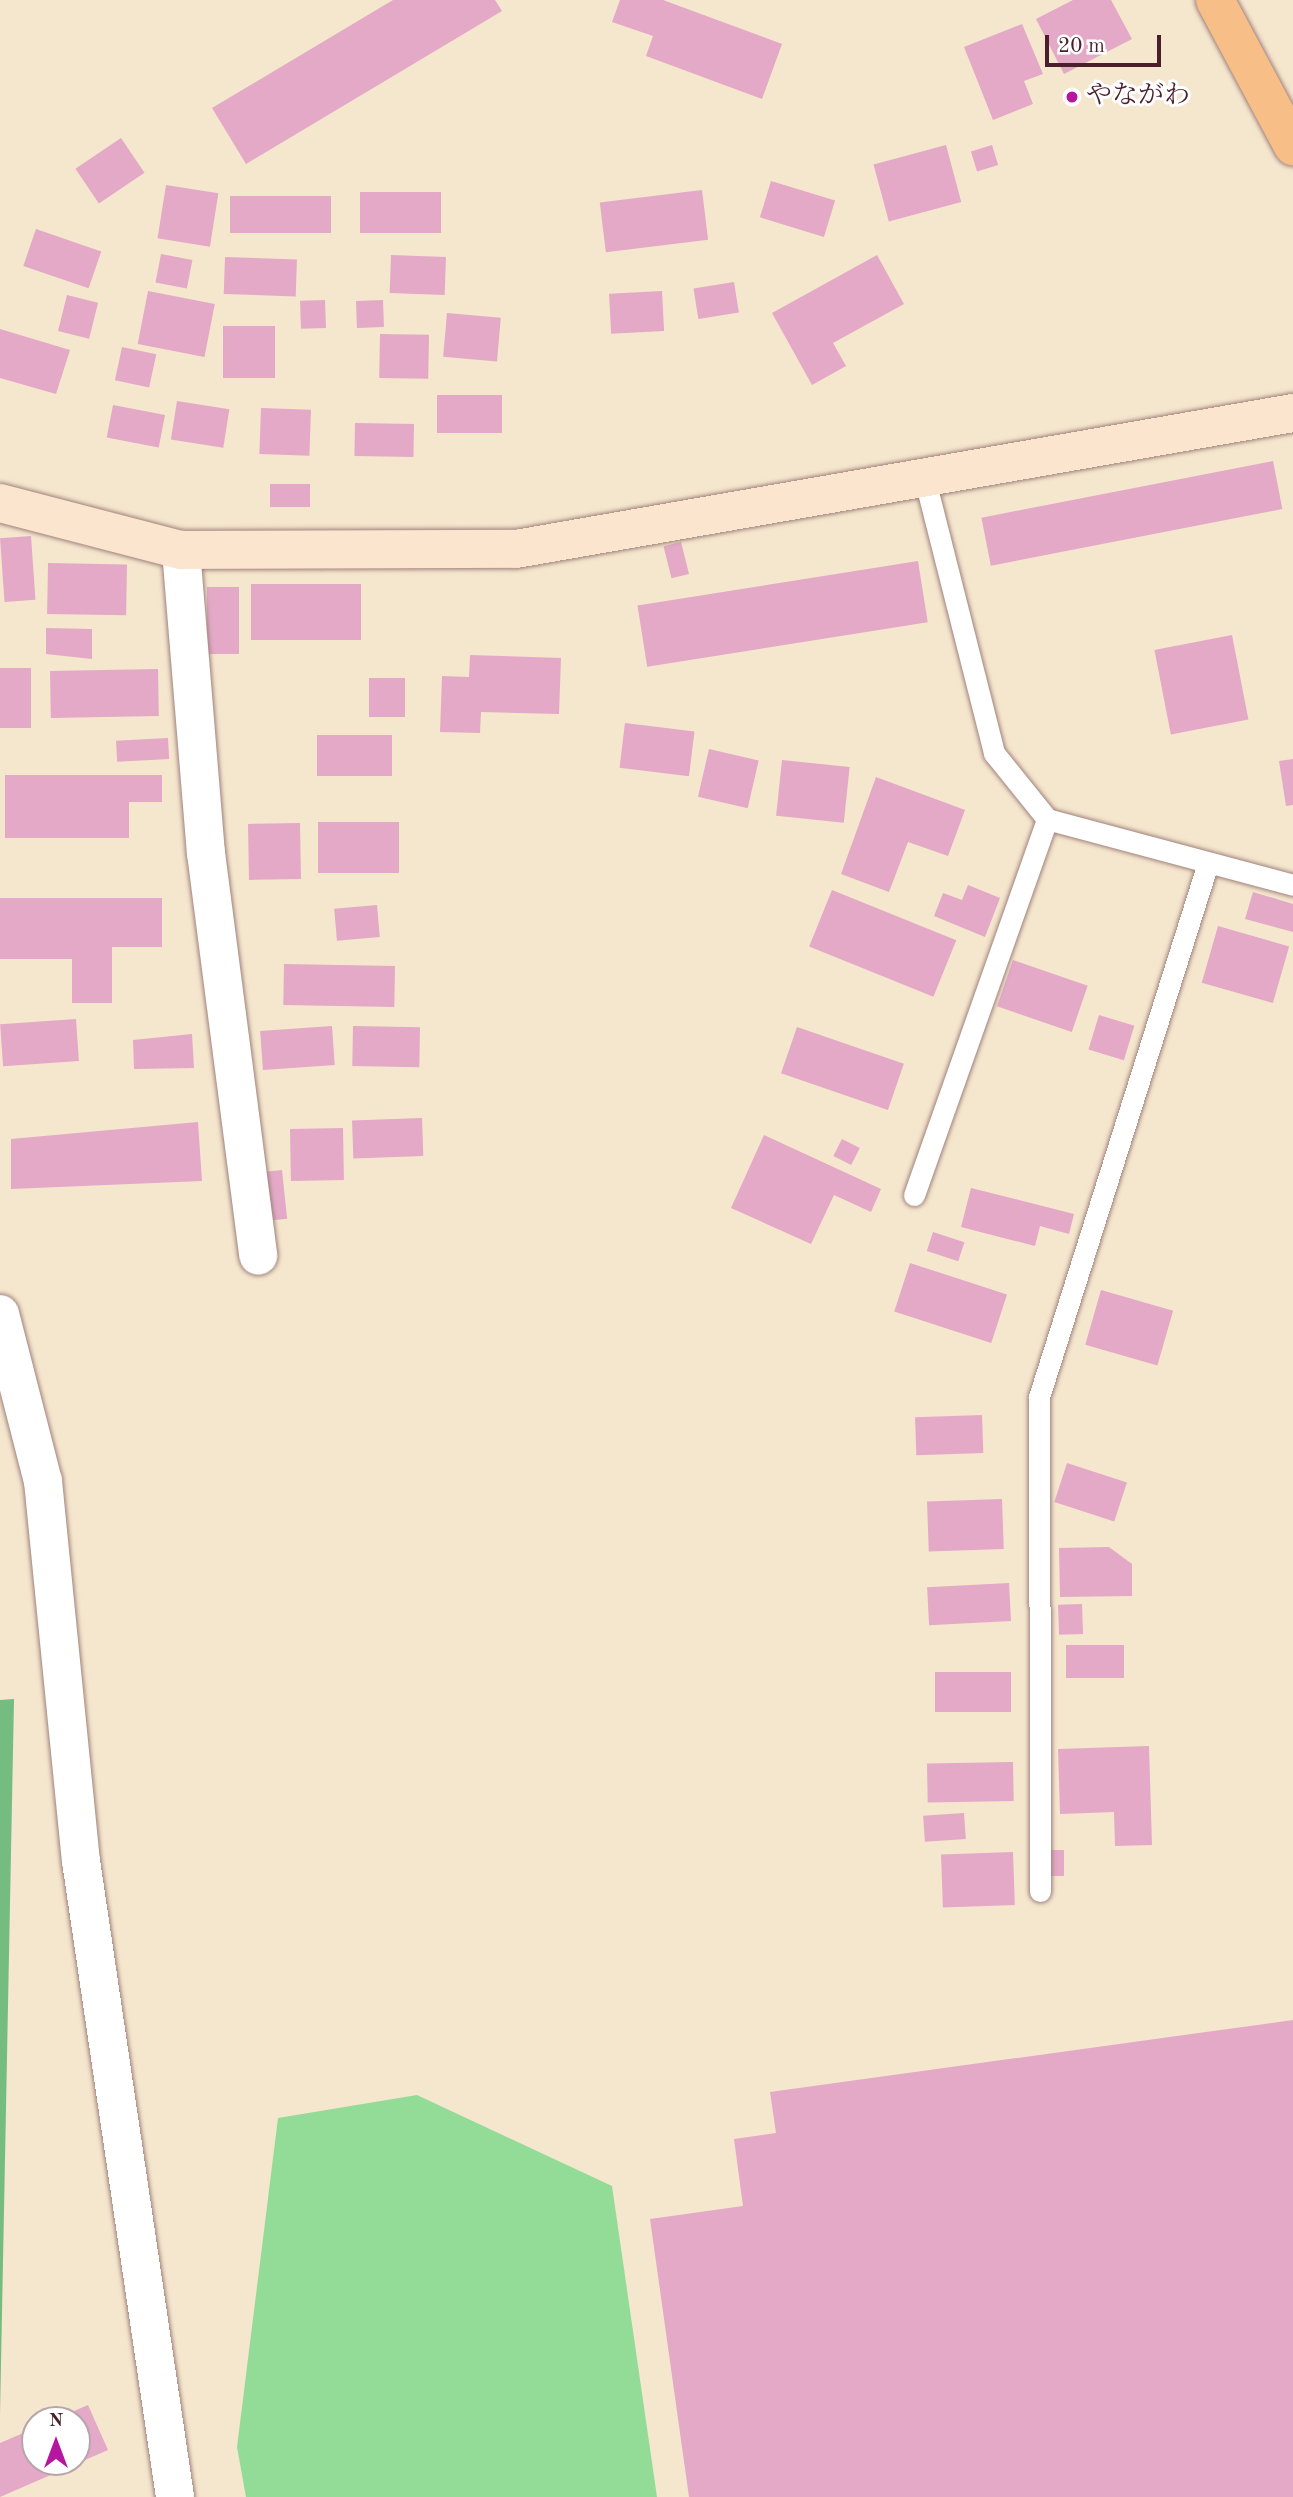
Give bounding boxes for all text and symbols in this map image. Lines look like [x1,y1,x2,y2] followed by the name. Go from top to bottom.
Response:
[1048,21,1164,65] scale bar
[1058,36,1105,57] text: 20 m
[1086,81,1190,113] place label: やながわ
[1064,89,1080,105] marker: やながわ
[21,2406,91,2476] north arrow
[49,2412,63,2431] text: N

